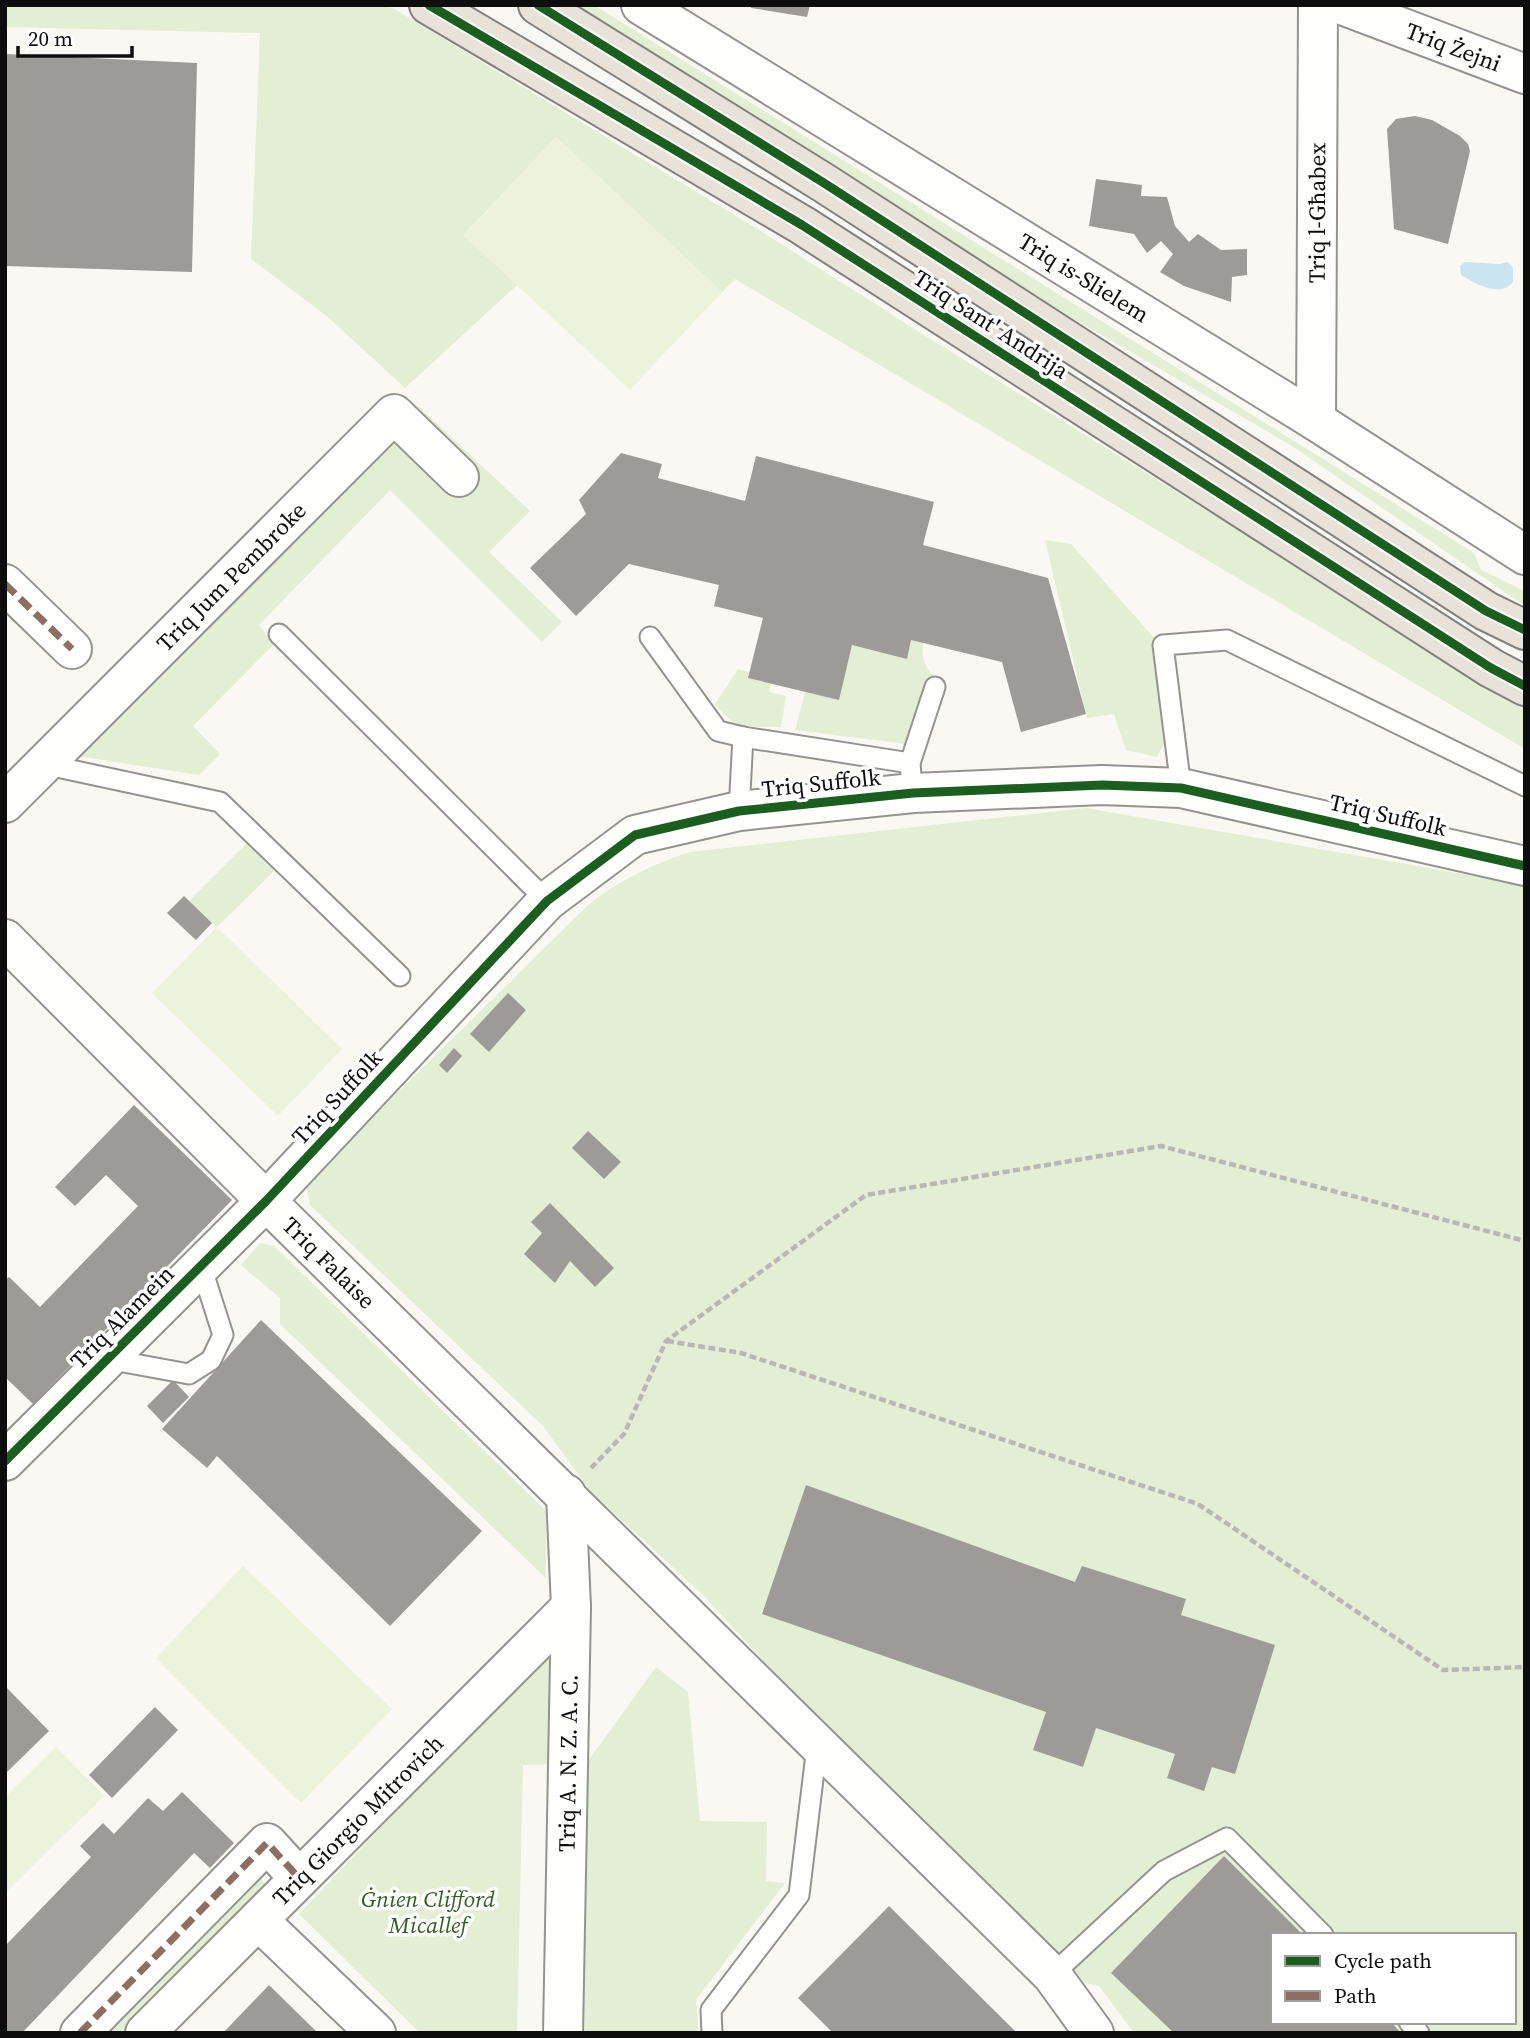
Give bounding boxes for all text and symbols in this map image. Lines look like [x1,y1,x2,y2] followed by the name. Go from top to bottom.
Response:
[18,14,131,58] scale bar
[1401,14,1506,80] street label: Triq Żejni
[28,24,73,53] text: 20 m
[1301,143,1333,283] street label: Triq l-Għabex
[1012,225,1155,330] street label: Triq is-Slielem
[907,262,1075,386] street label: Triq Sant' Andrija
[149,495,313,659] street label: Triq Jum Pembroke
[760,761,883,805] street label: Triq Suffolk
[1326,786,1450,844] street label: Triq Suffolk
[285,1042,390,1152] street label: Triq Suffolk
[275,1210,382,1316] street label: Triq Falaise
[63,1258,181,1376] street label: Triq Alamein
[550,1674,586,1852] street label: Triq A. N. Z. A. C.
[265,1727,451,1913] street label: Triq Giorgio Mitrovich
[361,1883,495,1941] park label: Ġnien Clifford Micallef
[1271,1933,1516,2024] legend
[1334,1946,1432,1975] text: Cycle path
[1334,1981,1377,2010] text: Path

